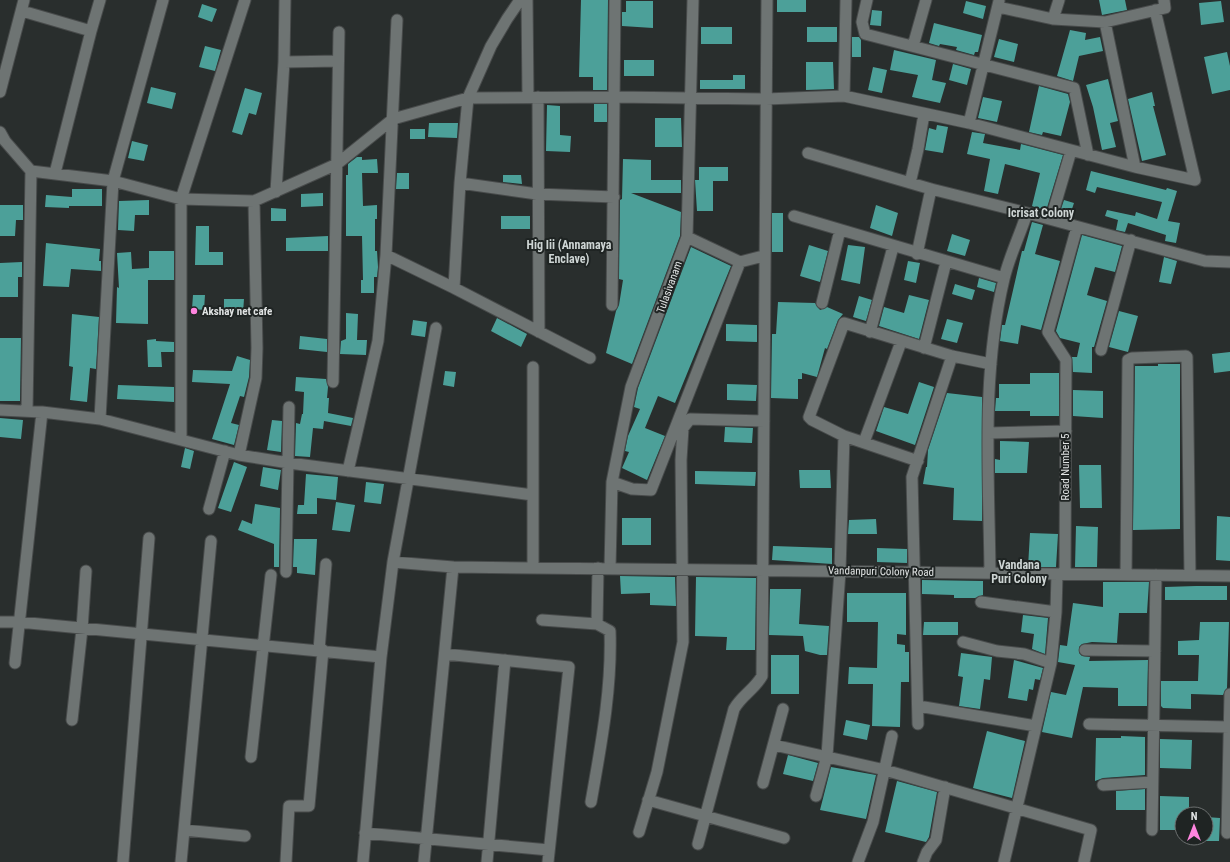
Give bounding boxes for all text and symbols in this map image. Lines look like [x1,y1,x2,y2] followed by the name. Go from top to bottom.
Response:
[1008,206,1075,220] district label: Icrisat Colony
[527,238,612,266] district label: Hig Iii (Annamaya Enclave)
[654,259,685,315] street label: Tulasivanam
[202,305,272,318] place label: Akshay net cafe
[189,306,199,316] marker: Akshay net cafe
[1059,434,1072,500] street label: Road Number 5
[991,558,1047,586] district label: Vandana Puri Colony
[828,564,934,579] street label: Vandanpuri Colony Road
[1174,806,1214,846] north arrow
[1191,810,1198,823] text: N

